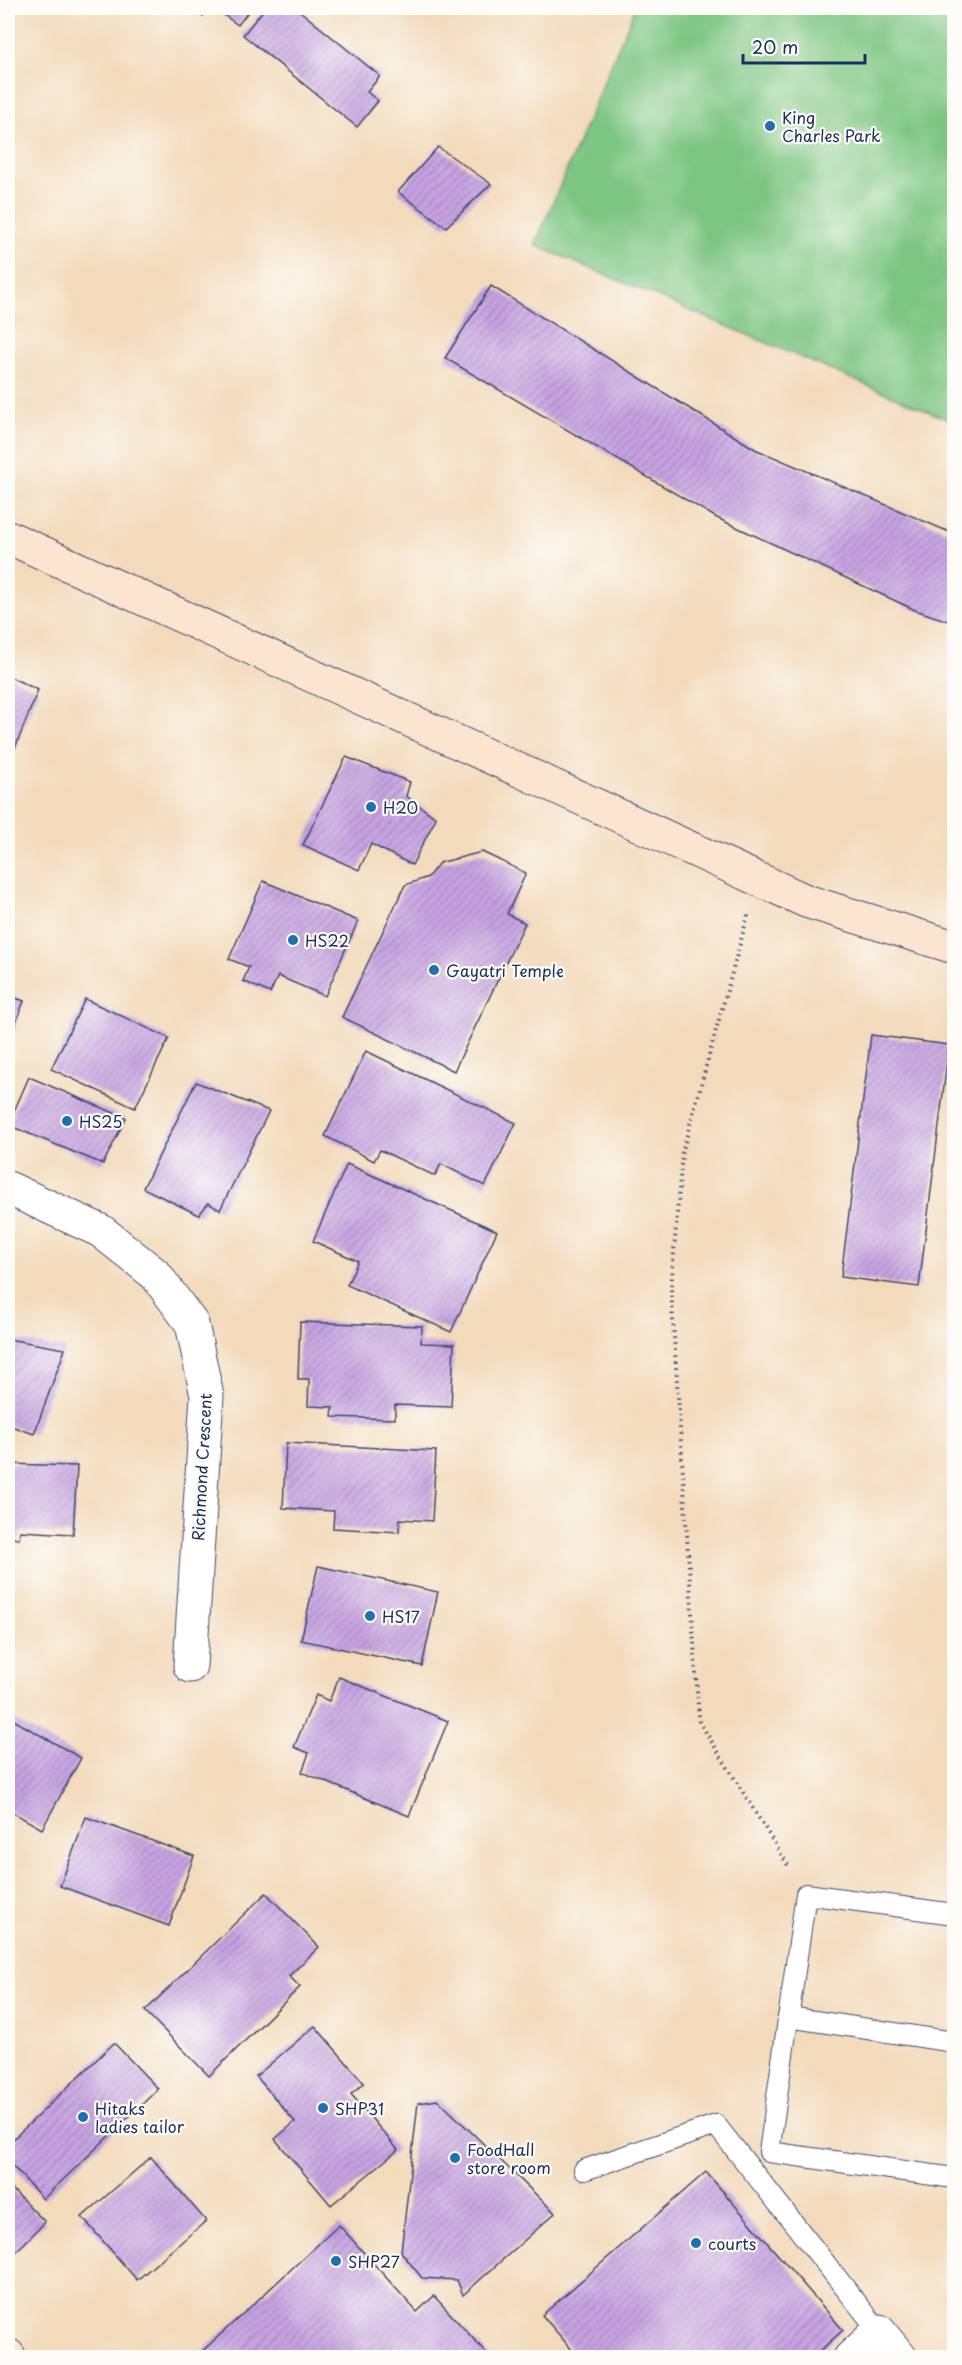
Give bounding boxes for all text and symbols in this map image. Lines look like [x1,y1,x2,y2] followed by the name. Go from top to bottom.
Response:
[743,27,864,65] scale bar
[752,33,798,60] text: 20 m
[782,105,881,147] place label: King Charles Park
[763,119,777,133] marker: King Charles Park
[383,795,418,819] place label: H20
[364,800,378,814] marker: H20
[305,928,349,952] place label: HS22
[286,933,300,947] marker: HS22
[446,958,564,982] place label: Gayatri Temple
[427,963,441,977] marker: Gayatri Temple
[79,1109,123,1133] place label: HS25
[60,1114,74,1128] marker: HS25
[185,1392,217,1542] street label: Richmond Crescent
[382,1604,420,1628] place label: HS17
[363,1609,377,1623] marker: HS17
[95,2096,185,2138] place label: Hitaks ladies tailor
[335,2096,384,2120] place label: SHP31
[316,2101,330,2115] marker: SHP31
[76,2110,90,2124] marker: Hitaks ladies tailor
[467,2137,551,2179] place label: FoodHall store room
[448,2151,462,2165] marker: FoodHall store room
[708,2231,756,2255] place label: courts
[689,2236,703,2250] marker: courts
[348,2249,400,2273] place label: SHP27
[329,2254,343,2268] marker: SHP27

